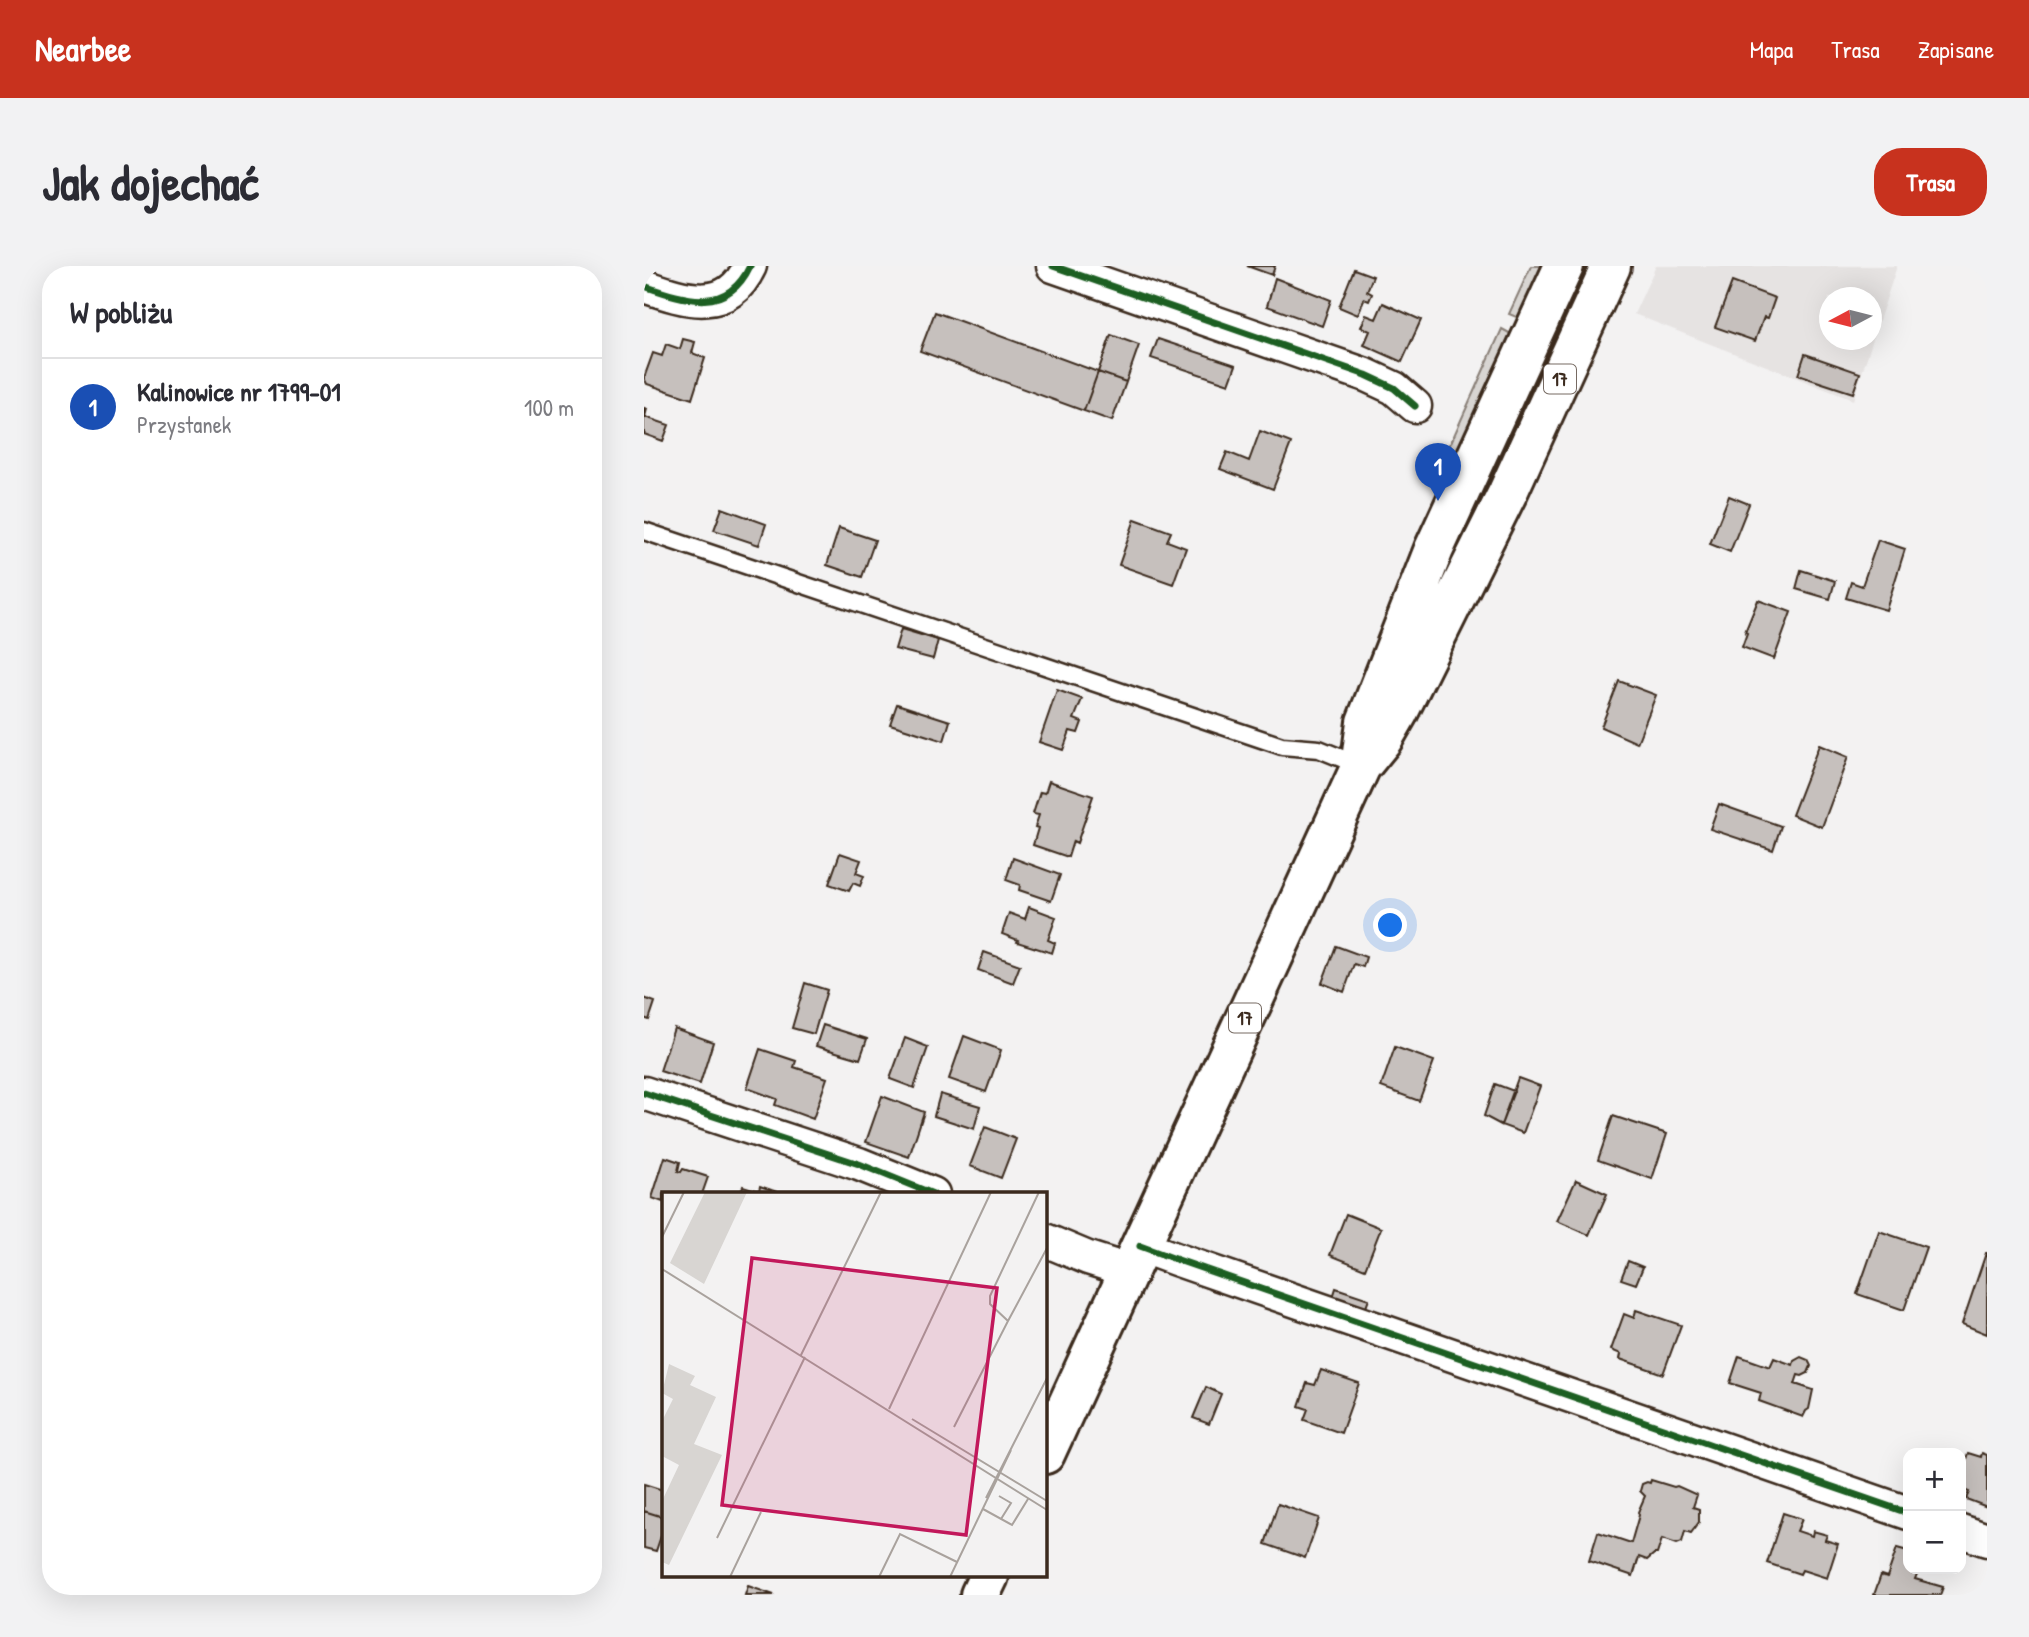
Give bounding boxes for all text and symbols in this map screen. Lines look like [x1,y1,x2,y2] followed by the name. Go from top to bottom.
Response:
[35,27,131,71] text: Nearbee
[1750,33,1793,65] text: Mapa
[1831,33,1880,65] text: Trasa
[1918,33,1994,65] text: Zapisane
[1874,148,1987,216] button: Trasa
[42,149,259,215] text: Jak dojechać
[1819,287,1882,350] north arrow
[70,292,172,332] text: W pobliżu
[1544,364,1576,394] road number: 17
[137,374,341,409] text: Kalinowice nr 1799-01
[89,392,97,423] text: 1
[524,392,574,423] text: 100 m
[137,409,231,440] text: Przystanek
[1415,443,1461,501] pin: 1
[1373,908,1407,942] your location
[1229,1004,1261,1032] road number: 17
[662,1192,1046,1578] inset map
[1903,1448,1966,1574] map controls
[1903,1448,1966,1511] button: +
[1903,1511,1966,1574] button: −

